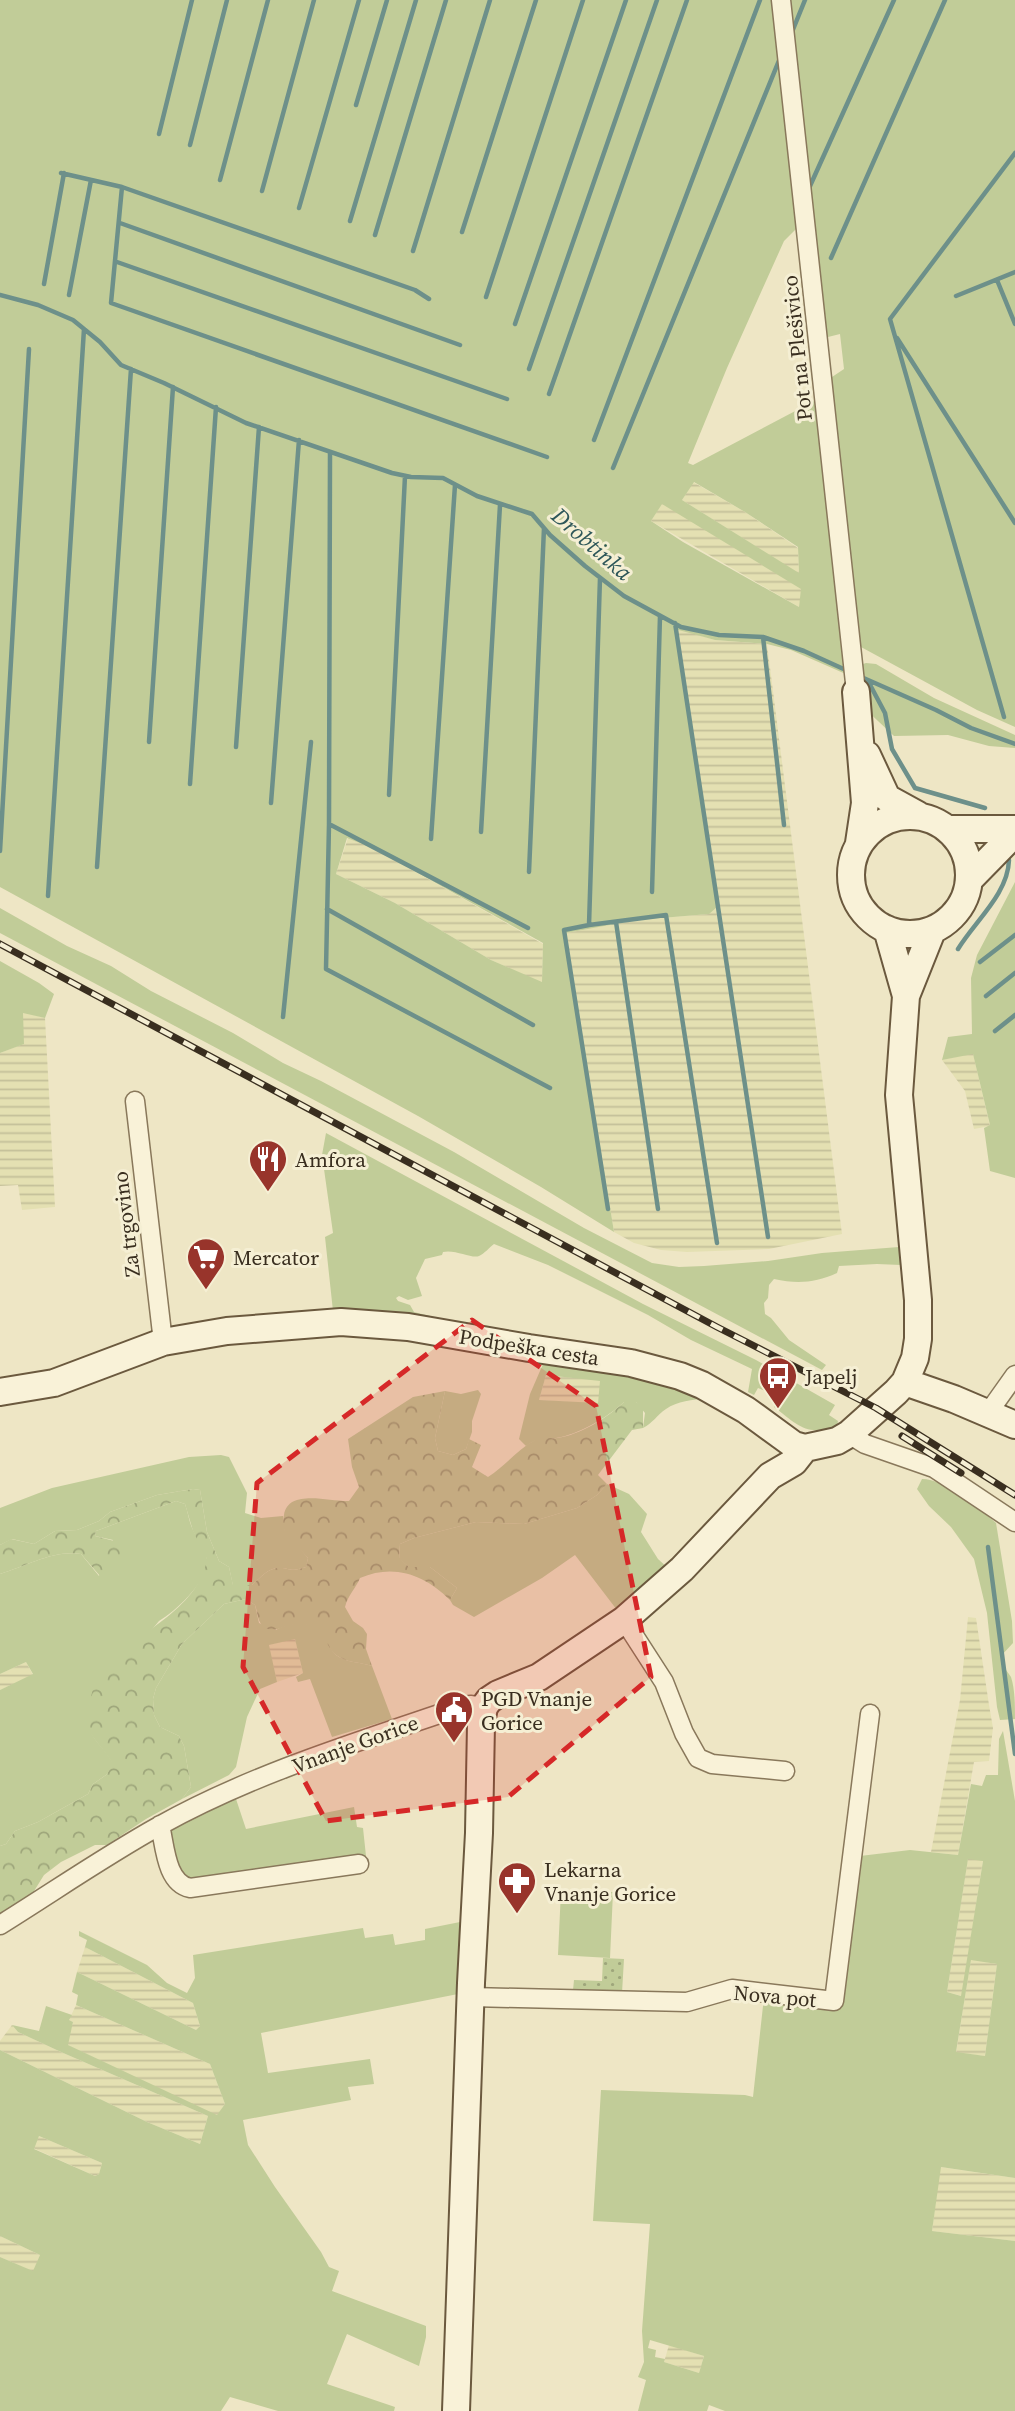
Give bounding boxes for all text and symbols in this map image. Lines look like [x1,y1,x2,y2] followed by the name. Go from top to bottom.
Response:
[775,274,819,422] street label: Pot na Plešivico
[544,499,639,588] water label: Drobtinka
[247,1138,289,1193] restaurant icon: Amfora
[295,1145,366,1174] place label: Amfora
[105,1170,147,1278] street label: Za trgovino
[185,1236,227,1291] supermarket icon: Mercator
[233,1243,319,1272] place label: Mercator
[457,1322,601,1372] street label: Podpeška cesta
[757,1355,799,1410] bus stop icon: Japelj
[804,1362,857,1391] place label: Japelj
[481,1684,592,1737] place label: PGD Vnanje Gorice
[433,1689,475,1744] public building icon: PGD Vnanje Gorice
[288,1708,422,1780] street label: Vnanje Gorice
[544,1855,676,1908] place label: Lekarna Vnanje Gorice
[496,1860,538,1915] pharmacy icon: Lekarna Vnanje Gorice
[732,1978,818,2014] street label: Nova pot

